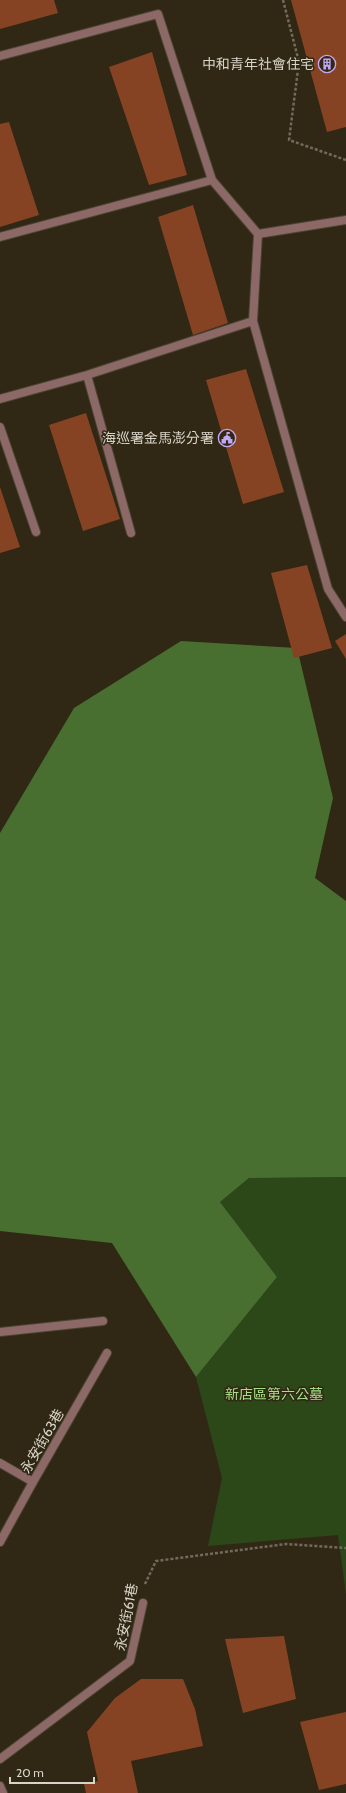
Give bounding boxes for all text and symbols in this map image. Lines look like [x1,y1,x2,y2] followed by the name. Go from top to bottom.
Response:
[317,54,337,74] building icon: 中和青年社會住宅
[202,55,314,73] place label: 中和青年社會住宅
[217,428,237,448] public building icon: 海巡署金馬澎分署
[102,429,214,447] place label: 海巡署金馬澎分署
[225,1385,323,1403] park label: 新店區第六公墓
[16,1406,68,1476] street label: 永安街63巷
[111,1582,141,1652] street label: 永安街61巷
[10,1759,94,1785] scale bar
[16,1765,44,1780] text: 20 m

